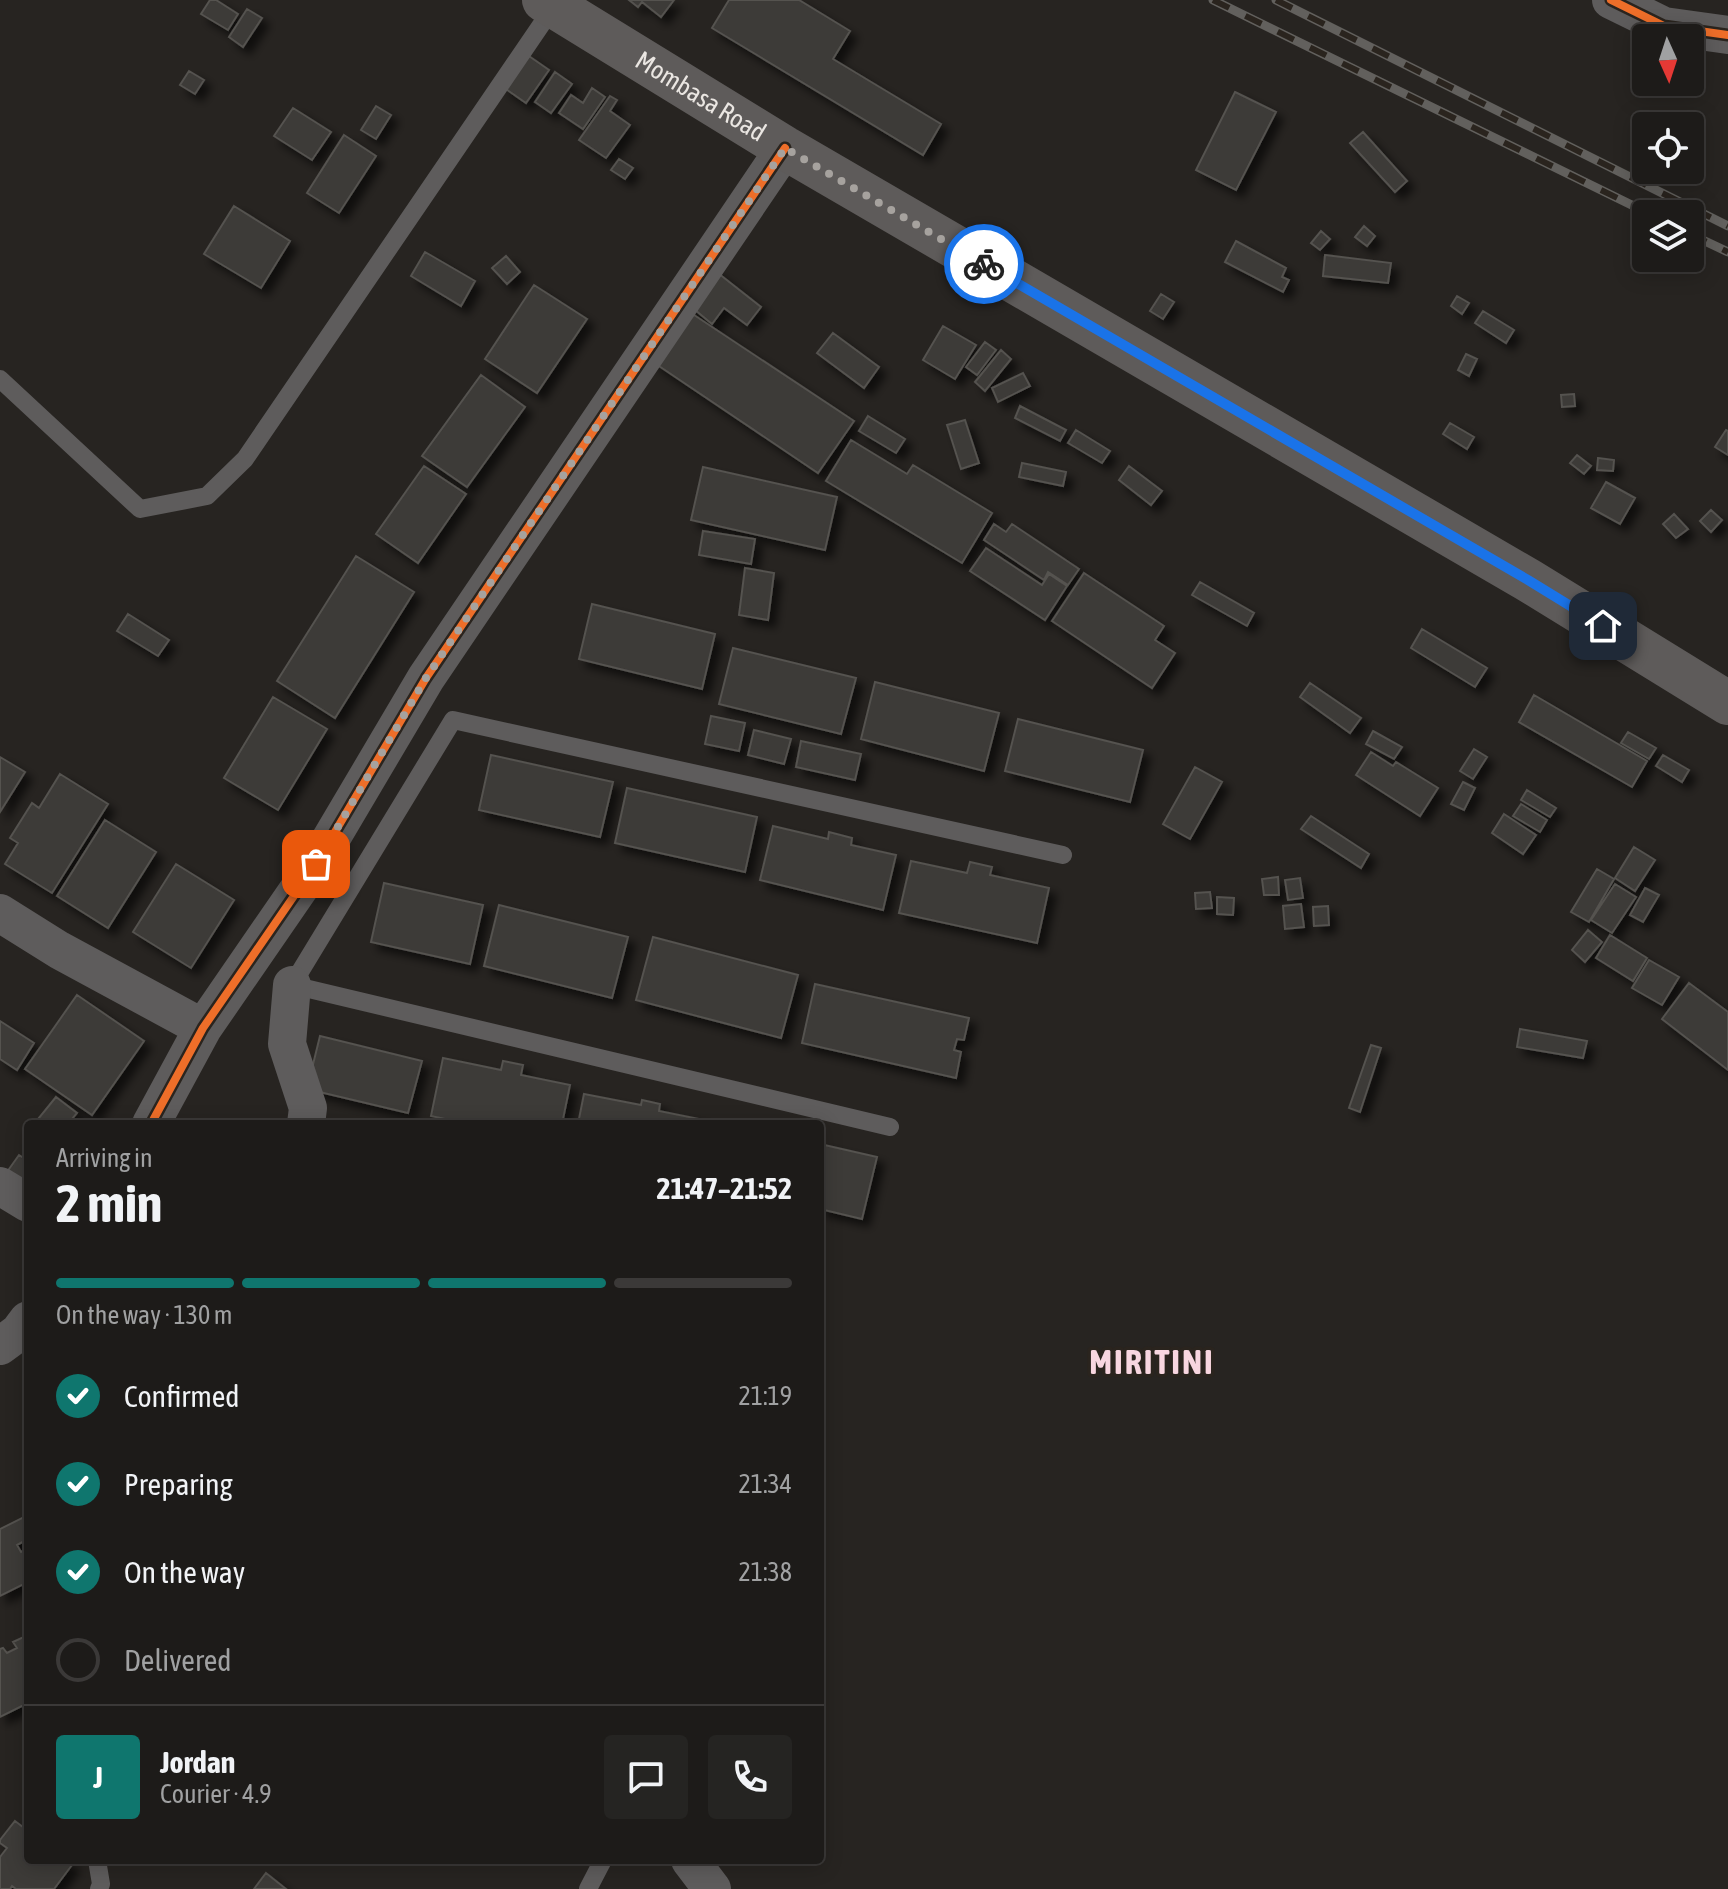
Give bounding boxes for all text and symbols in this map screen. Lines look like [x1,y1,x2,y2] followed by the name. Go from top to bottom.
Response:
[1632,24,1704,96] north arrow
[1632,24,1704,272] map controls
[630,45,771,148] street label: Mombasa Road
[1632,112,1704,184] button: locate
[1632,200,1704,272] button: layers
[944,224,1024,304] courier
[962,242,1006,286] icon: bike
[1569,592,1637,660] pin
[1581,604,1625,648] icon: home
[282,830,350,898] pin
[294,842,338,886] icon: bag
[56,1143,153,1173] text: Arriving in
[657,1171,792,1205] text: 21:47–21:52
[56,1173,162,1233] text: 2 min
[56,1300,233,1330] text: On the way · 130 m
[1089,1342,1215,1381] district label: MIRITINI
[56,1374,100,1418] icon: check
[124,1379,239,1413] text: Confirmed
[738,1381,792,1411] text: 21:19
[56,1462,100,1506] icon: check
[124,1467,233,1501] text: Preparing
[738,1469,792,1499] text: 21:34
[56,1550,100,1594] icon: check
[124,1555,245,1589] text: On the way
[738,1557,792,1587] text: 21:38
[124,1643,232,1677] text: Delivered
[604,1735,688,1819] button: chat
[708,1735,792,1819] button: phone
[160,1745,235,1779] text: Jordan
[93,1760,103,1794] text: J
[160,1779,271,1809] text: Courier · 4.9

